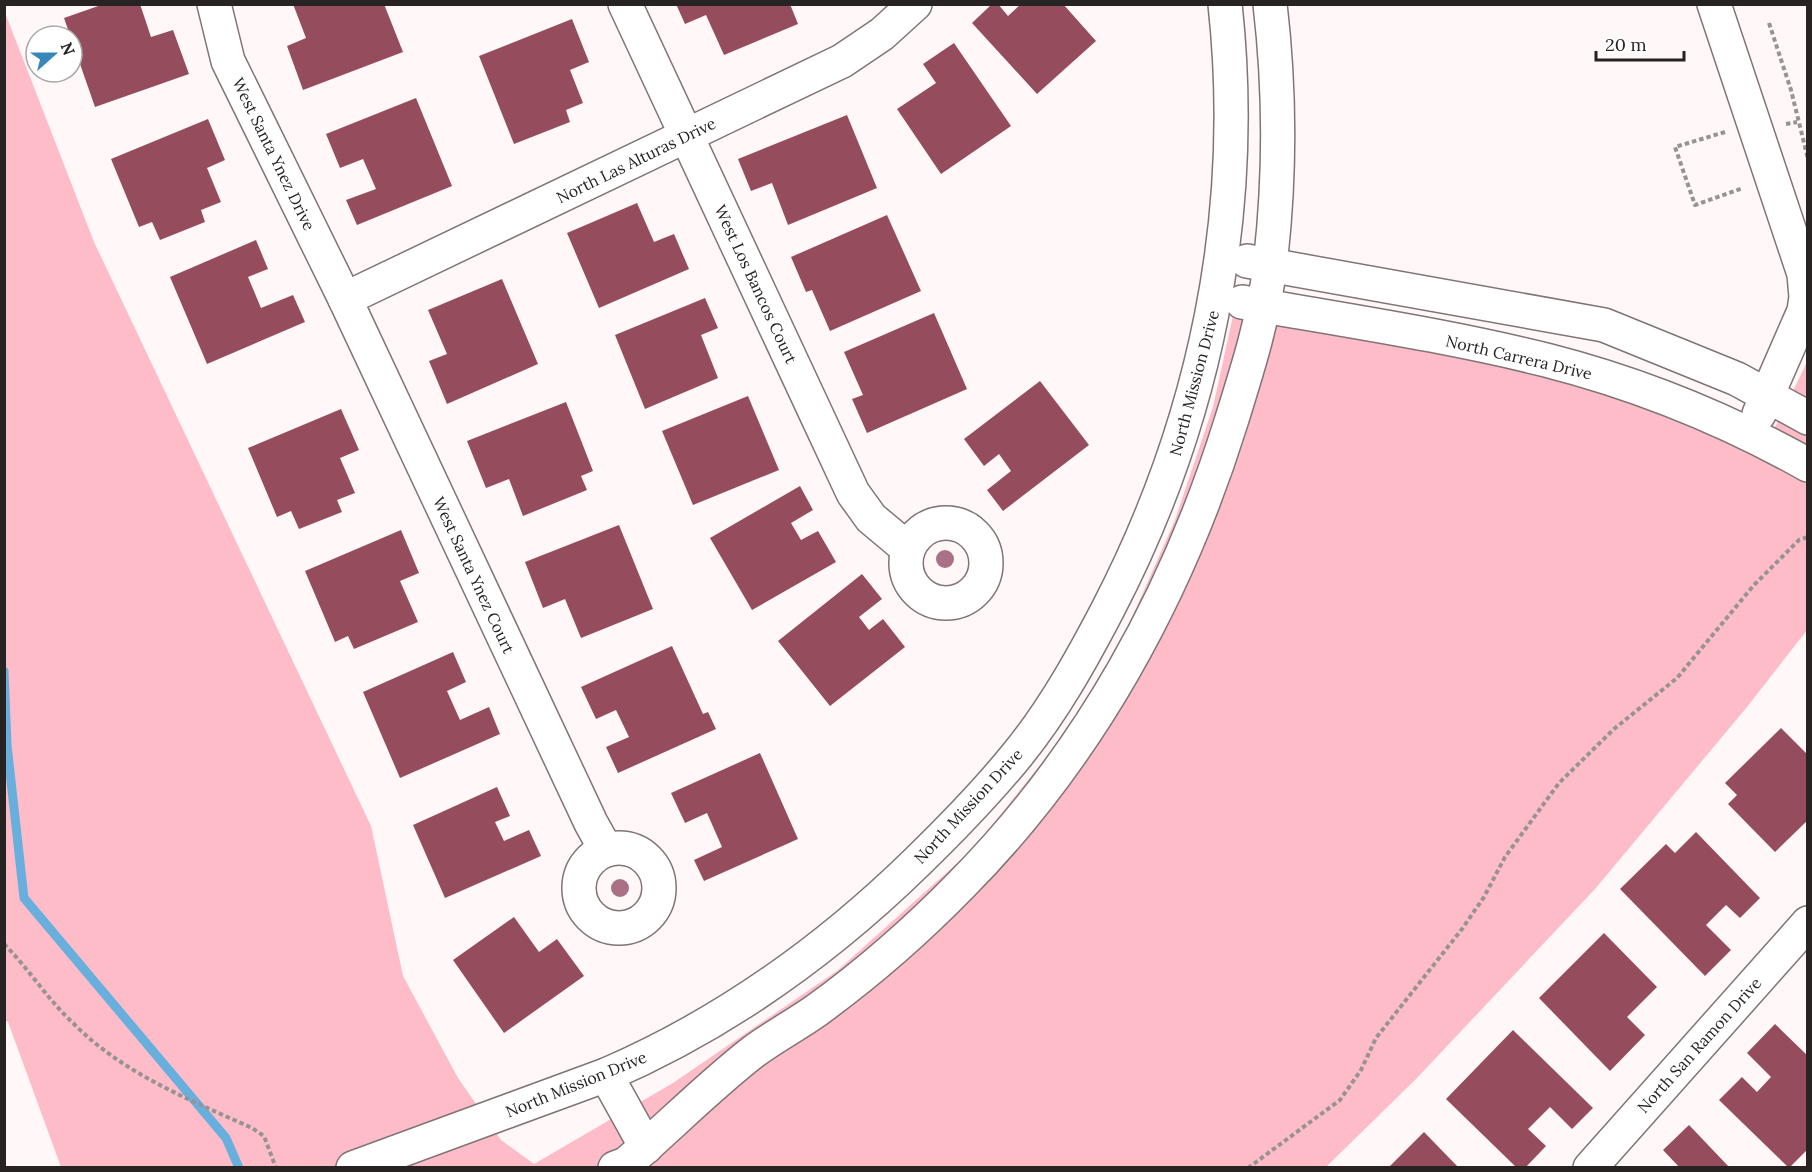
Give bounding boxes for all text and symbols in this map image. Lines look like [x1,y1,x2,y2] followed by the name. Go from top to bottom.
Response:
[24,24,84,84] north arrow
[1596,24,1684,62] scale bar
[1605,33,1647,56] text: 20 m
[56,39,80,58] text: N
[228,74,320,234] street label: West Santa Ynez Drive
[553,113,719,207] street label: North Las Alturas Drive
[710,202,802,367] street label: West Los Bancos Court
[1165,308,1223,458] street label: North Mission Drive
[1444,330,1594,384] street label: North Carrera Drive
[429,493,519,657] street label: West Santa Ynez Court
[909,744,1027,868] street label: North Mission Drive
[1633,973,1765,1117] street label: North San Ramon Drive
[503,1046,650,1121] street label: North Mission Drive

